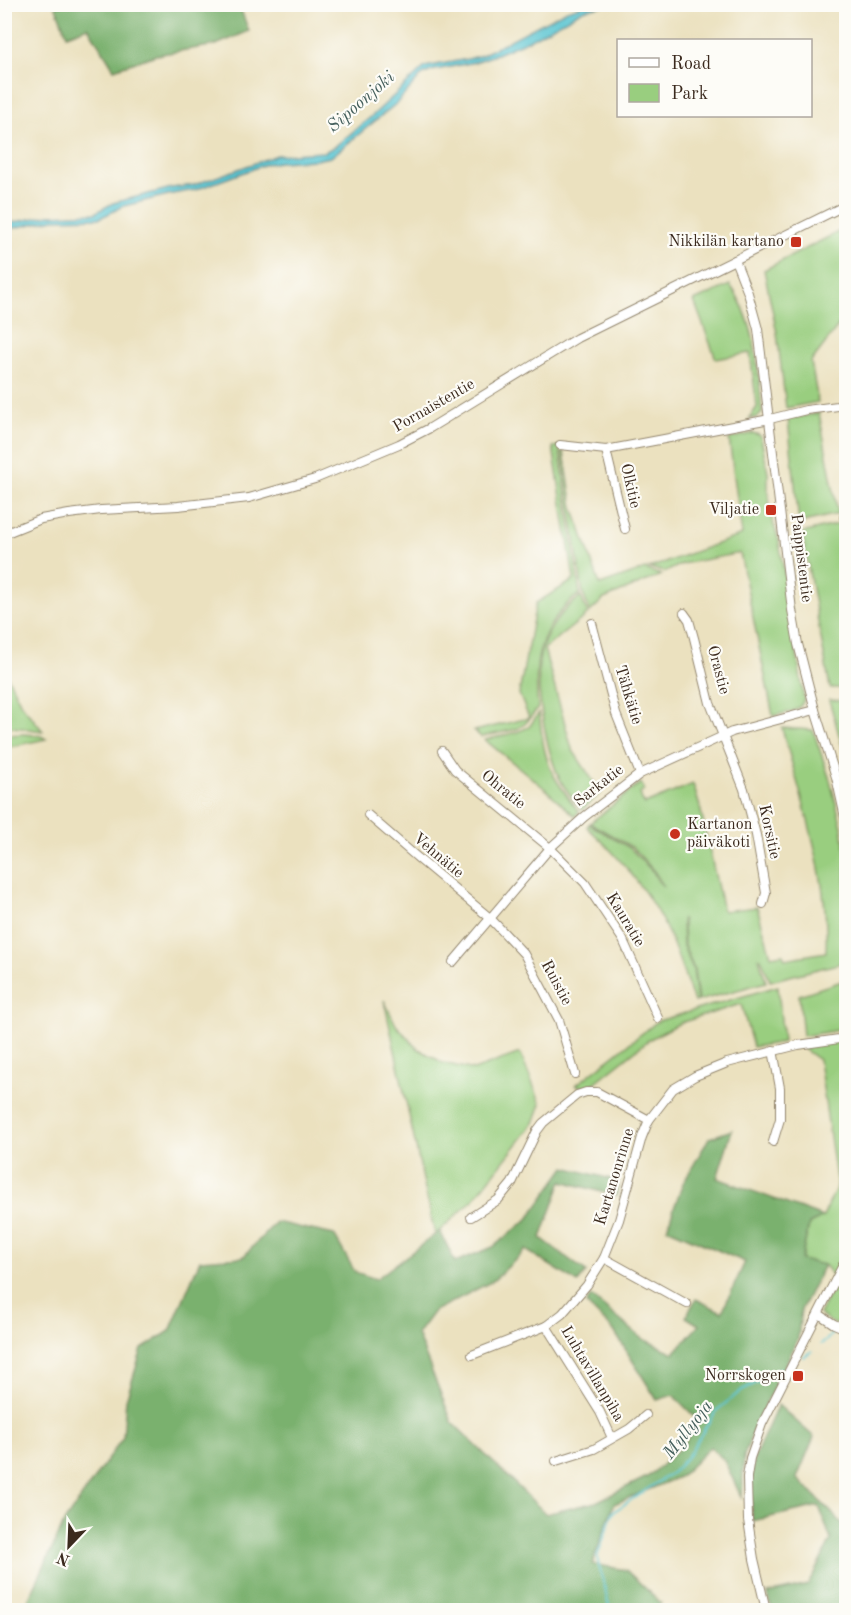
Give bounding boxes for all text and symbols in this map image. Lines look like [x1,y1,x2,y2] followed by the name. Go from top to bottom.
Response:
[617,39,812,117] legend
[671,55,711,73] text: Road
[324,68,398,136] water label: Sipoonjoki
[671,85,708,103] text: Park
[668,234,784,250] place label: Nikkilän kartano
[789,235,803,249] marker: Nikkilän kartano
[390,376,478,436] street label: Pornaistentie
[617,462,643,510] street label: Olkitie
[708,502,759,518] place label: Viljatie
[764,503,778,517] marker: Viljatie
[788,513,814,603] street label: Paippistentie
[704,644,732,696] street label: Orastie
[611,664,645,726] street label: Tähkätie
[571,762,627,810] street label: Sarkatie
[478,768,528,812] street label: Ohratie
[755,803,783,861] street label: Korsitie
[687,817,753,851] place label: Kartanon päiväkoti
[668,827,682,841] marker: Kartanon päiväkoti
[410,830,466,882] street label: Vehnätie
[603,890,647,950] street label: Kauratie
[538,958,574,1008] street label: Ruistie
[593,1126,637,1228] street label: Kartanonrinne
[557,1324,627,1425] street label: Luhtavillanpiha
[705,1368,786,1384] place label: Norrskogen
[791,1369,805,1383] marker: Norrskogen
[659,1397,716,1463] water label: Myllyoja
[39,1516,99,1576] north arrow
[54,1548,73,1568] text: N

